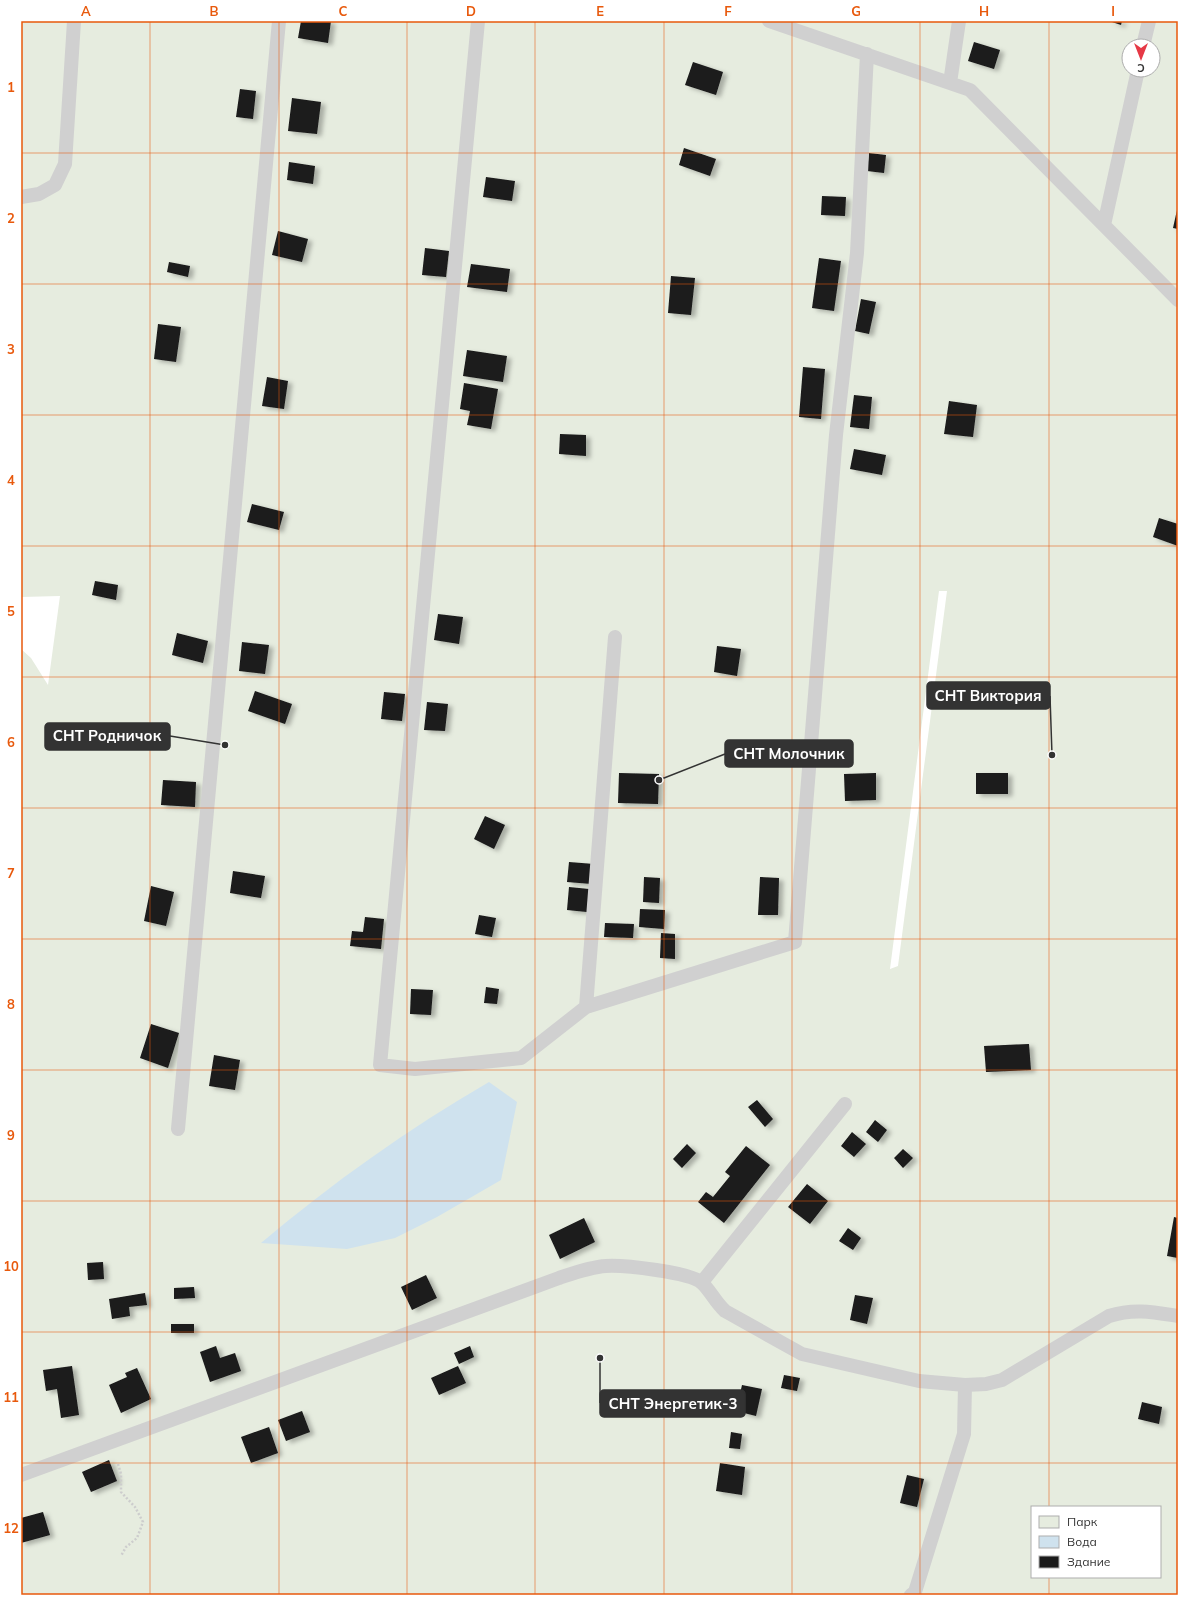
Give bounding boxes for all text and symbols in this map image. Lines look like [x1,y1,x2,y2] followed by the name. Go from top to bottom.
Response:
[81,3,91,19] text: A
[210,3,219,19] text: B
[339,3,348,19] text: C
[466,3,476,19] text: D
[596,3,604,19] text: E
[724,3,732,19] text: F
[851,3,861,19] text: G
[979,3,989,19] text: H
[1111,3,1115,19] text: I
[1121,38,1161,78] north arrow
[1137,61,1145,75] text: С
[7,79,15,95] text: 1
[7,210,15,226] text: 2
[7,341,15,357] text: 3
[7,472,15,488] text: 4
[7,603,15,619] text: 5
[927,682,1050,709] callout: СНТ Виктория
[935,686,1041,705] text: СНТ Виктория
[45,723,170,750] callout: СНТ Родничок
[53,726,162,745] text: СНТ Родничок
[7,734,15,750] text: 6
[725,740,853,767] callout: СНТ Молочник
[733,744,845,763] text: СНТ Молочник
[7,865,15,881] text: 7
[7,996,15,1012] text: 8
[7,1127,15,1143] text: 9
[3,1258,19,1274] text: 10
[3,1389,19,1405] text: 11
[600,1390,745,1417] callout: СНТ Энергетик-3
[609,1394,738,1413] text: СНТ Энергетик-3
[1031,1506,1161,1578] legend
[1067,1514,1098,1529] text: Парк
[3,1520,19,1536] text: 12
[1067,1534,1097,1549] text: Вода
[1067,1554,1111,1569] text: Здание

